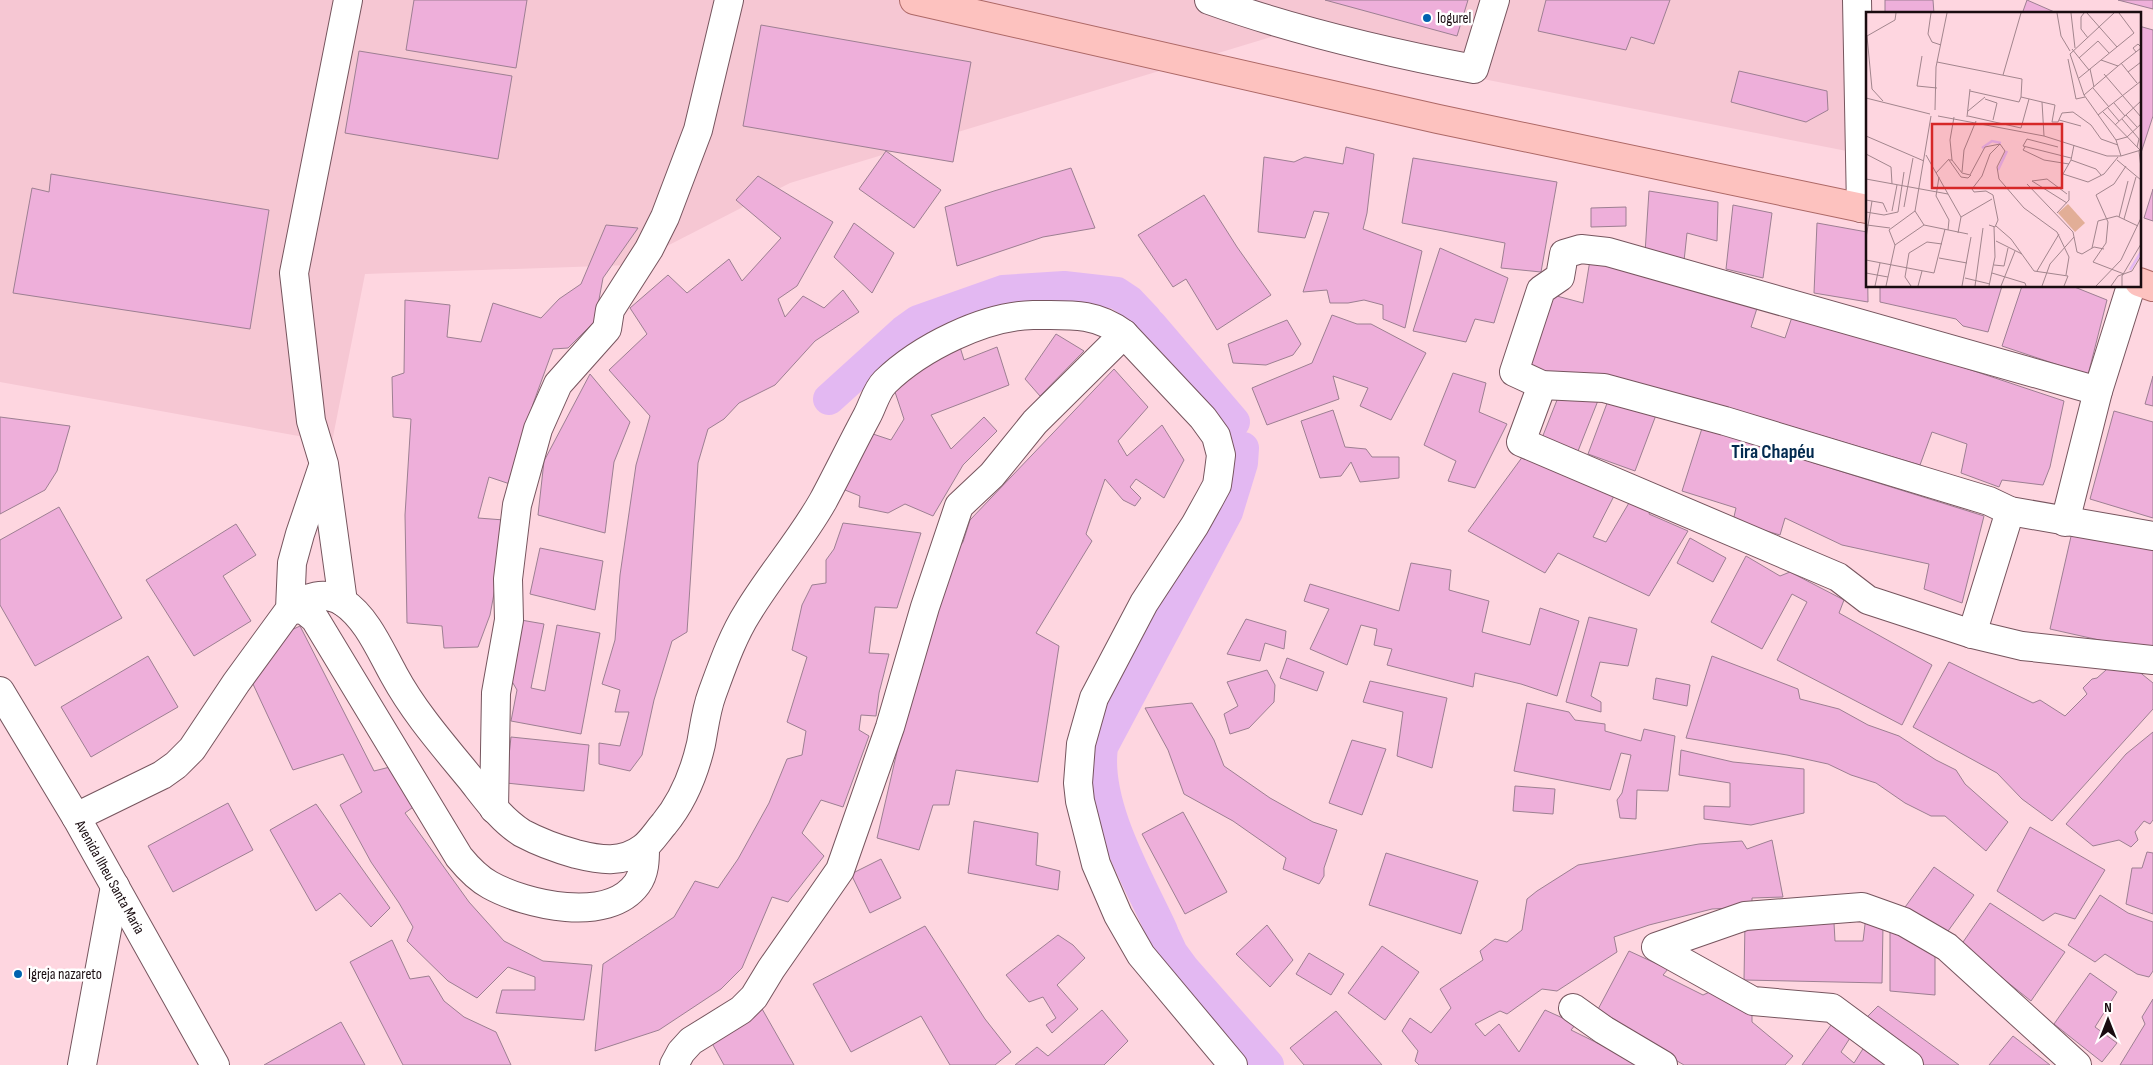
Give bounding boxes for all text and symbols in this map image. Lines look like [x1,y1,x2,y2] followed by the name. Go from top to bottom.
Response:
[1437,9,1471,28] place label: Iogurel
[1421,12,1433,24] marker: Iogurel
[1866,12,2140,288] inset map
[1731,440,1815,464] district label: Tira Chapéu
[70,816,149,938] street label: Avenida Ilheu Santa Maria
[28,965,102,984] place label: Igreja nazareto
[12,968,24,980] marker: Igreja nazareto
[2083,995,2133,1045] north arrow
[2104,999,2112,1016] text: N

